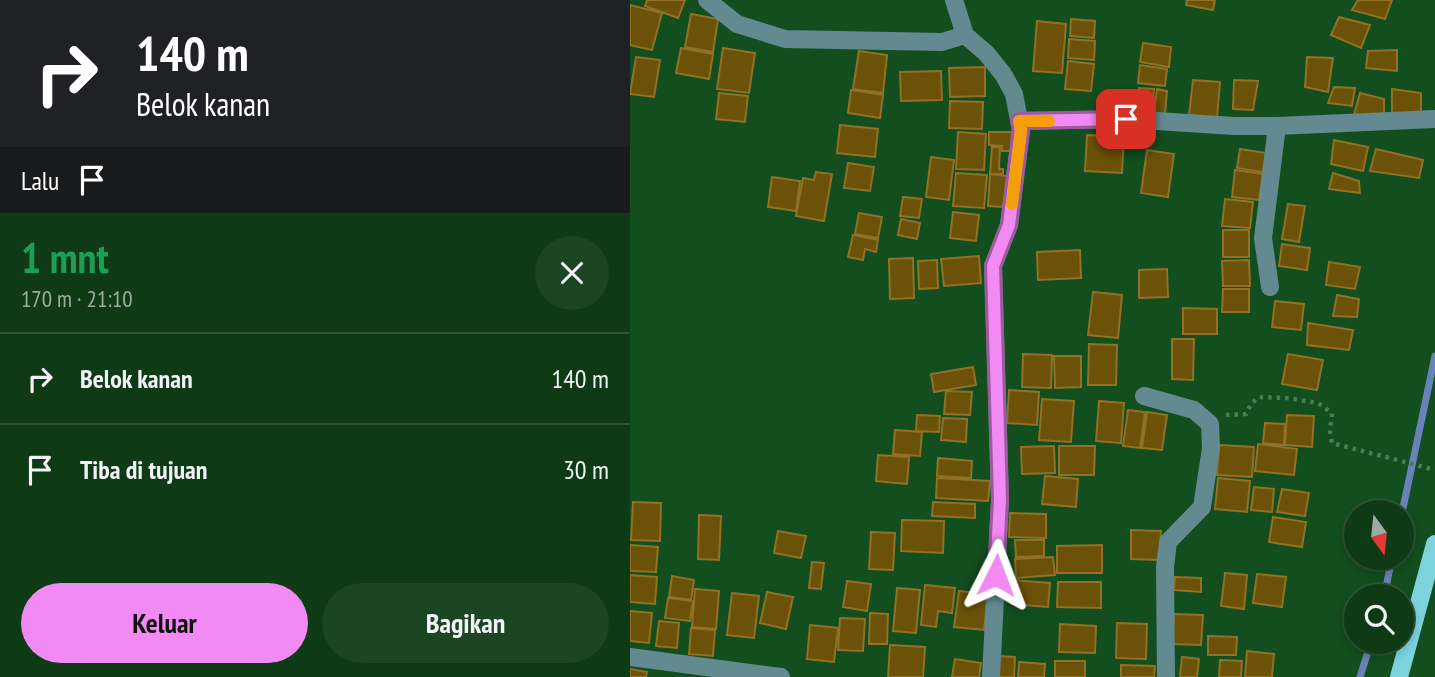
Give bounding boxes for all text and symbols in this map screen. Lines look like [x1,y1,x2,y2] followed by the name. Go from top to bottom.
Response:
[136,21,249,85] text: 140 m
[21,28,112,119] icon: right
[136,83,270,125] text: Belok kanan
[1096,89,1156,149] pin
[1107,100,1145,138] icon: arrive
[73,161,111,199] icon: arrive
[21,164,59,197] text: Lalu
[21,230,109,285] text: 1 mnt
[535,236,609,310] button: close
[21,284,133,313] text: 170 m · 21:10
[21,360,59,398] icon: right
[80,362,193,395] text: Belok kanan
[551,362,609,395] text: 140 m
[21,451,59,489] icon: arrive
[80,453,208,486] text: Tiba di tujuan
[563,453,609,486] text: 30 m
[1344,500,1414,570] north arrow
[1344,500,1414,654] map controls
[959,538,1033,612] position arrow
[21,583,308,663] button: Keluar
[322,583,609,663] button: Bagikan
[1344,584,1414,654] button: search

